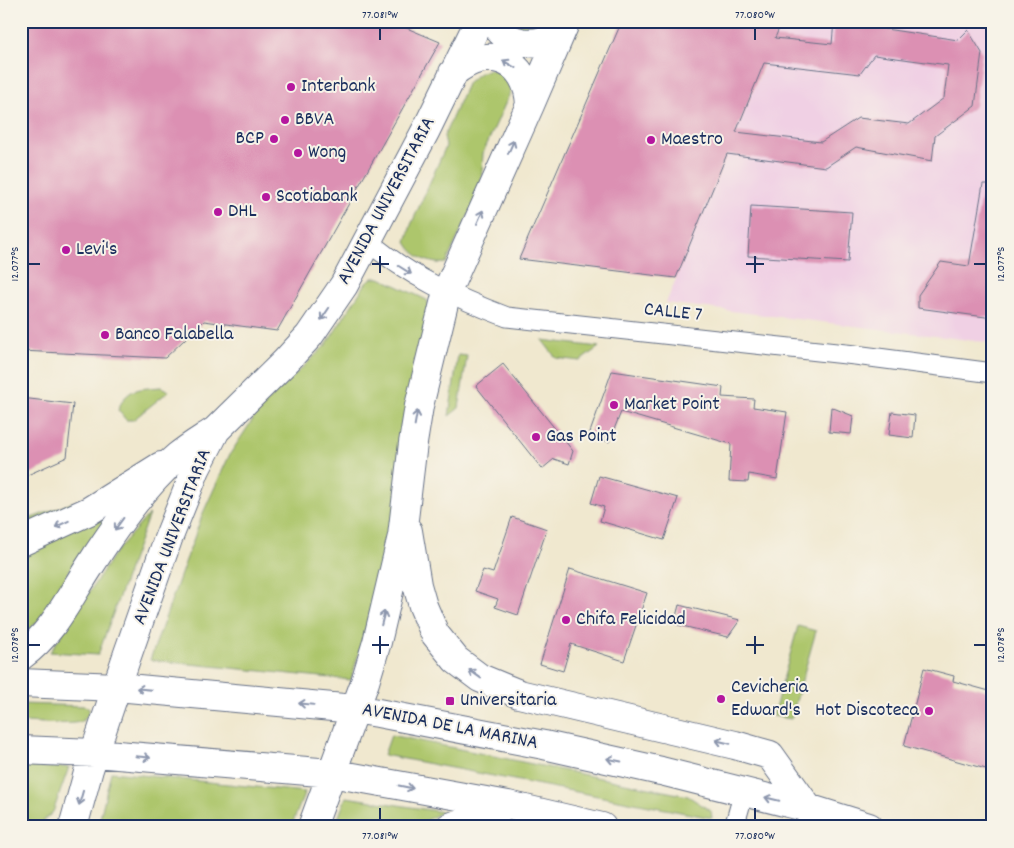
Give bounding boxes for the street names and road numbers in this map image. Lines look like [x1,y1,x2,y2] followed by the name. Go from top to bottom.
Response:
[331,112,443,290] street label: AVENIDA UNIVERSITARIA
[642,296,704,330] street label: CALLE 7
[127,445,220,629] street label: AVENIDA UNIVERSITARIA
[360,696,540,758] street label: AVENIDA DE LA MARINA

